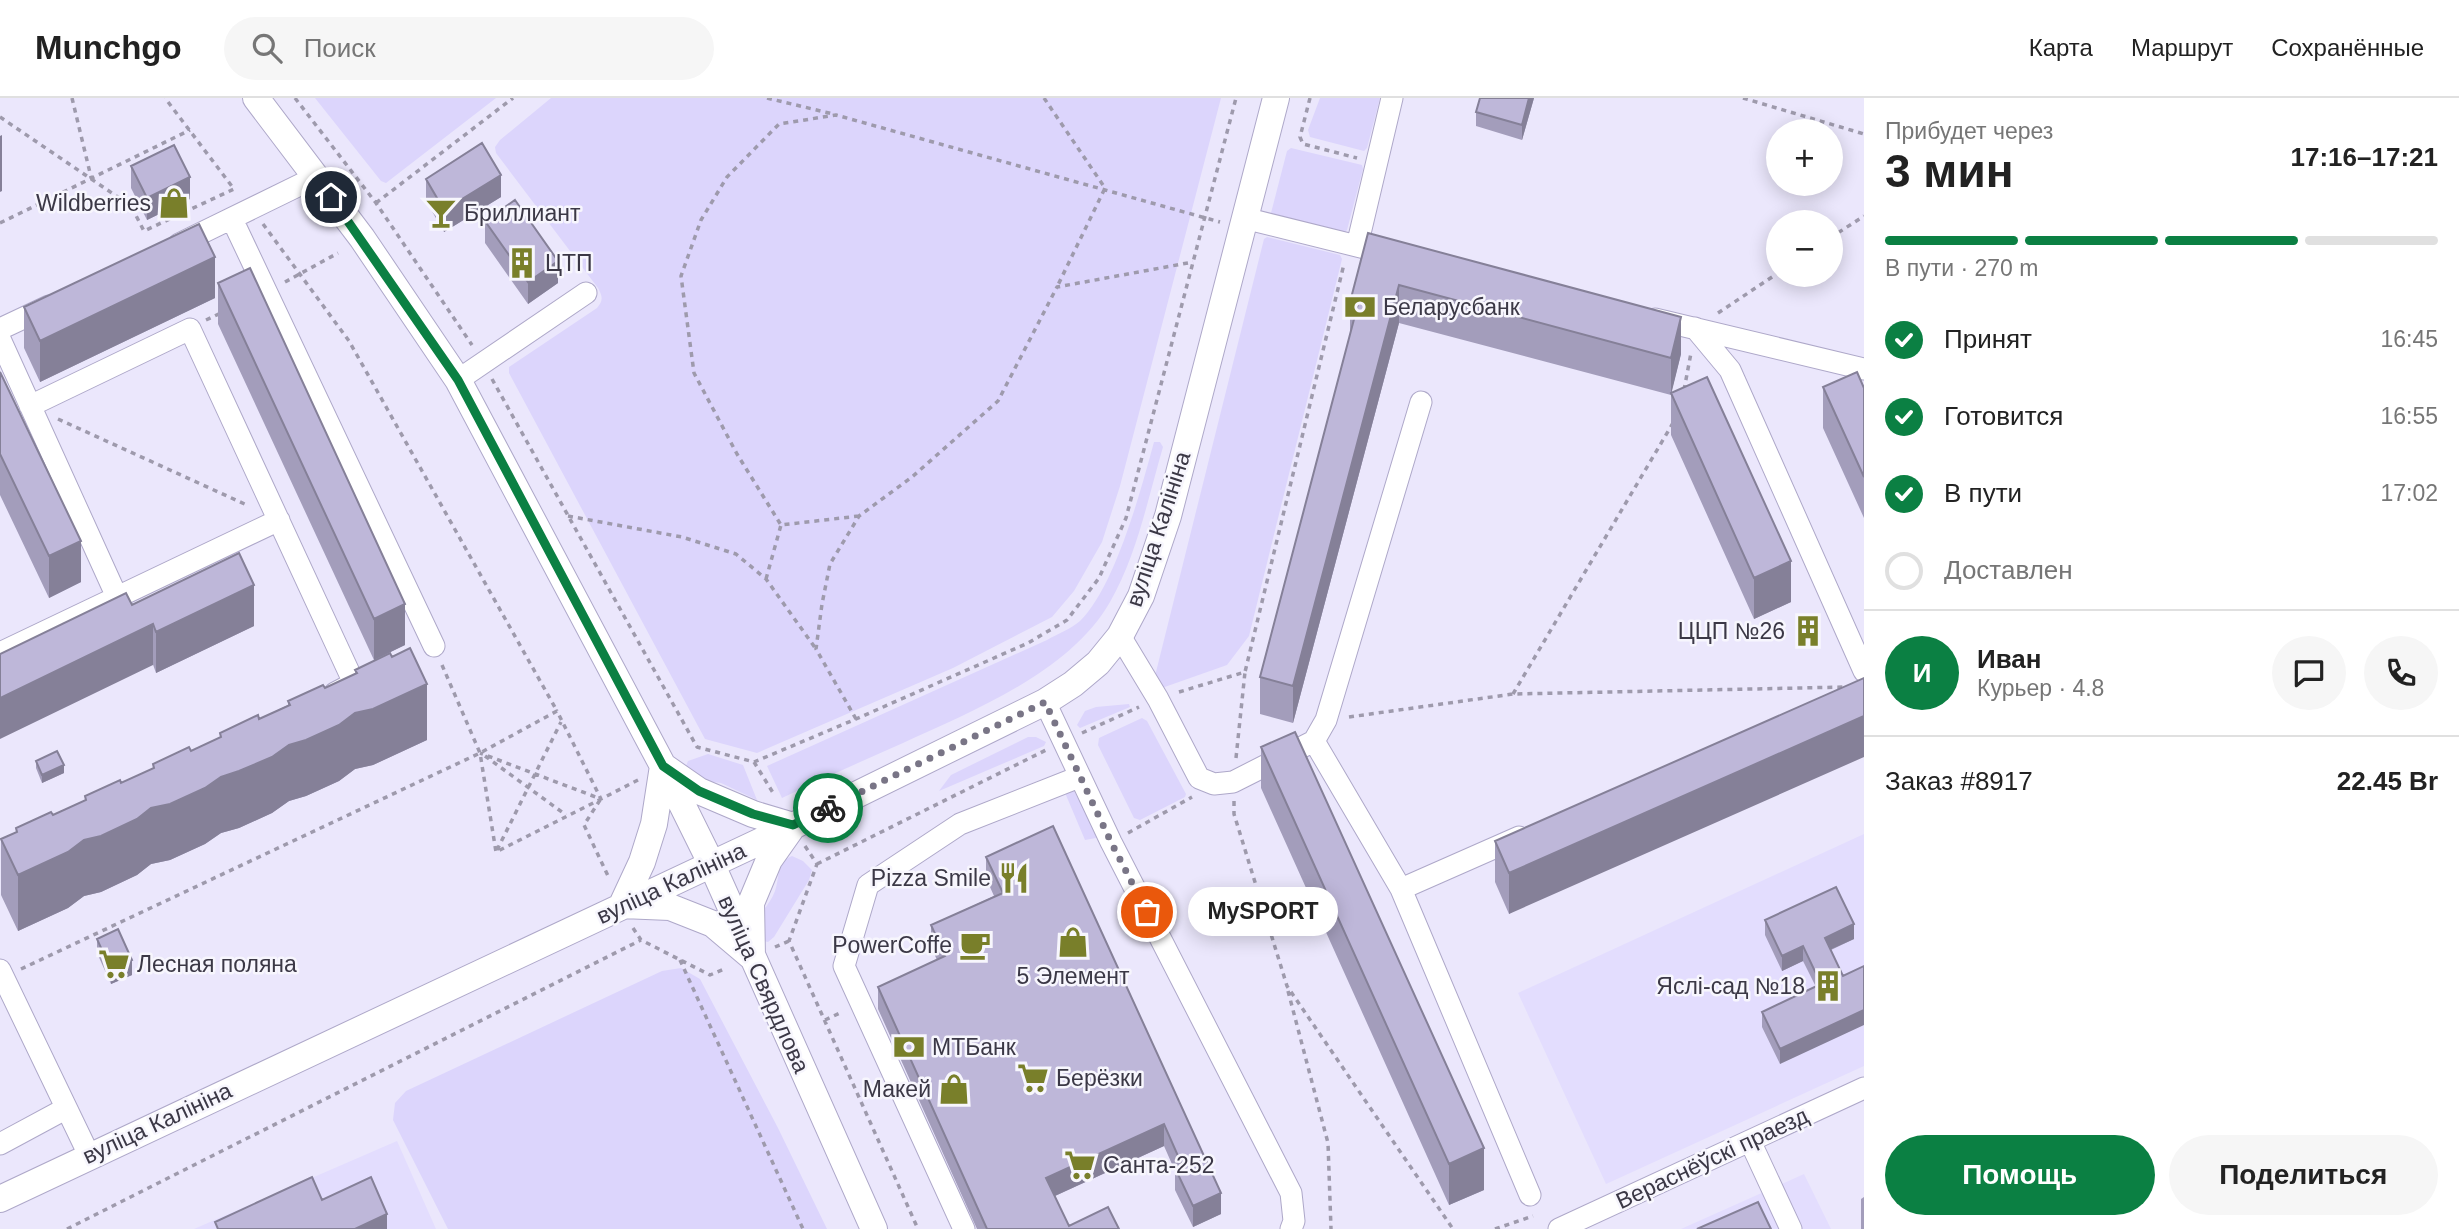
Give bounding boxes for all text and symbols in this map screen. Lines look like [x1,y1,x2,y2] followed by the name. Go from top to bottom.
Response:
[224,17,714,80] search box
[35,29,182,66] text: Munchgo
[248,29,286,67] icon: search
[304,33,376,63] text: Поиск
[2029,34,2093,61] text: Карта
[2131,34,2233,61] text: Маршрут
[2271,34,2424,61] text: Сохранённые
[1885,118,2053,144] text: Прибудет через
[1766,119,1843,287] map controls
[1766,119,1843,196] button: +
[2291,142,2438,172] text: 17:16–17:21
[1885,145,2013,197] text: 3 мин
[301,167,361,227] pin
[312,178,350,216] icon: home
[157,186,191,220] shop icon: Wildberries
[36,190,151,216] place label: Wildberries
[424,196,458,230] bar icon: Бриллиант
[464,200,581,226] place label: Бриллиант
[1766,210,1843,287] button: −
[505,246,539,280] building icon: ЦТП
[545,250,593,276] place label: ЦТП
[1885,255,2038,281] text: В пути · 270 m
[1343,290,1377,324] bank icon: Беларусбанк
[1383,294,1521,320] place label: Беларусбанк
[1885,321,1923,359] icon: check
[1944,324,2032,354] text: Принят
[2380,326,2438,352] text: 16:45
[1885,398,1923,436] icon: check
[1944,401,2063,431] text: Готовится
[2380,403,2438,429] text: 16:55
[1121,448,1195,610] street label: вуліца Калініна
[1885,475,1923,513] icon: check
[1944,478,2022,508] text: В пути
[2380,480,2438,506] text: 17:02
[1944,555,2073,585] text: Доставлен
[1791,614,1825,648] building icon: ЦЦП №26
[1678,618,1785,644] place label: ЦЦП №26
[2272,636,2346,710] button: chat
[2364,636,2438,710] button: phone
[1977,644,2042,674] text: Иван
[1913,658,1931,688] text: И
[1977,675,2104,701] text: Курьер · 4.8
[1885,766,2033,796] text: Заказ #8917
[2337,766,2438,796] text: 22.45 Br
[793,773,863,843] courier
[809,789,847,827] icon: bike
[592,837,750,929] street label: вуліца Калініна
[997,861,1031,895] restaurant icon: Pizza Smile
[871,865,991,891] place label: Pizza Smile
[1117,882,1177,942] pin
[1189,888,1340,936] callout: MySPORT
[713,891,815,1077] street label: вуліца Свярдлова
[1128,893,1166,931] icon: bag
[1207,898,1319,924] text: MySPORT
[1056,925,1090,959] shop icon: 5 Элемент
[958,928,992,962] cafe icon: PowerCoffe
[832,932,952,958] place label: PowerCoffe
[97,947,131,981] supermarket icon: Лесная поляна
[137,951,297,977] place label: Лесная поляна
[1016,963,1130,989] place label: 5 Элемент
[1811,969,1845,1003] building icon: Яслі-сад №18
[1656,973,1805,999] place label: Яслі-сад №18
[892,1030,926,1064] bank icon: МТБанк
[932,1034,1017,1060] place label: МТБанк
[1016,1061,1050,1095] supermarket icon: Берёзки
[1056,1065,1143,1091] place label: Берёзки
[937,1072,971,1106] shop icon: Макей
[863,1076,931,1102] place label: Макей
[78,1077,236,1169] street label: вуліца Калініна
[1612,1102,1813,1214] street label: Вераснёўскі праезд
[1885,1135,2155,1215] button: Помощь
[2169,1135,2438,1215] button: Поделиться
[1063,1148,1097,1182] supermarket icon: Санта-252
[1103,1152,1214,1178] place label: Санта-252

